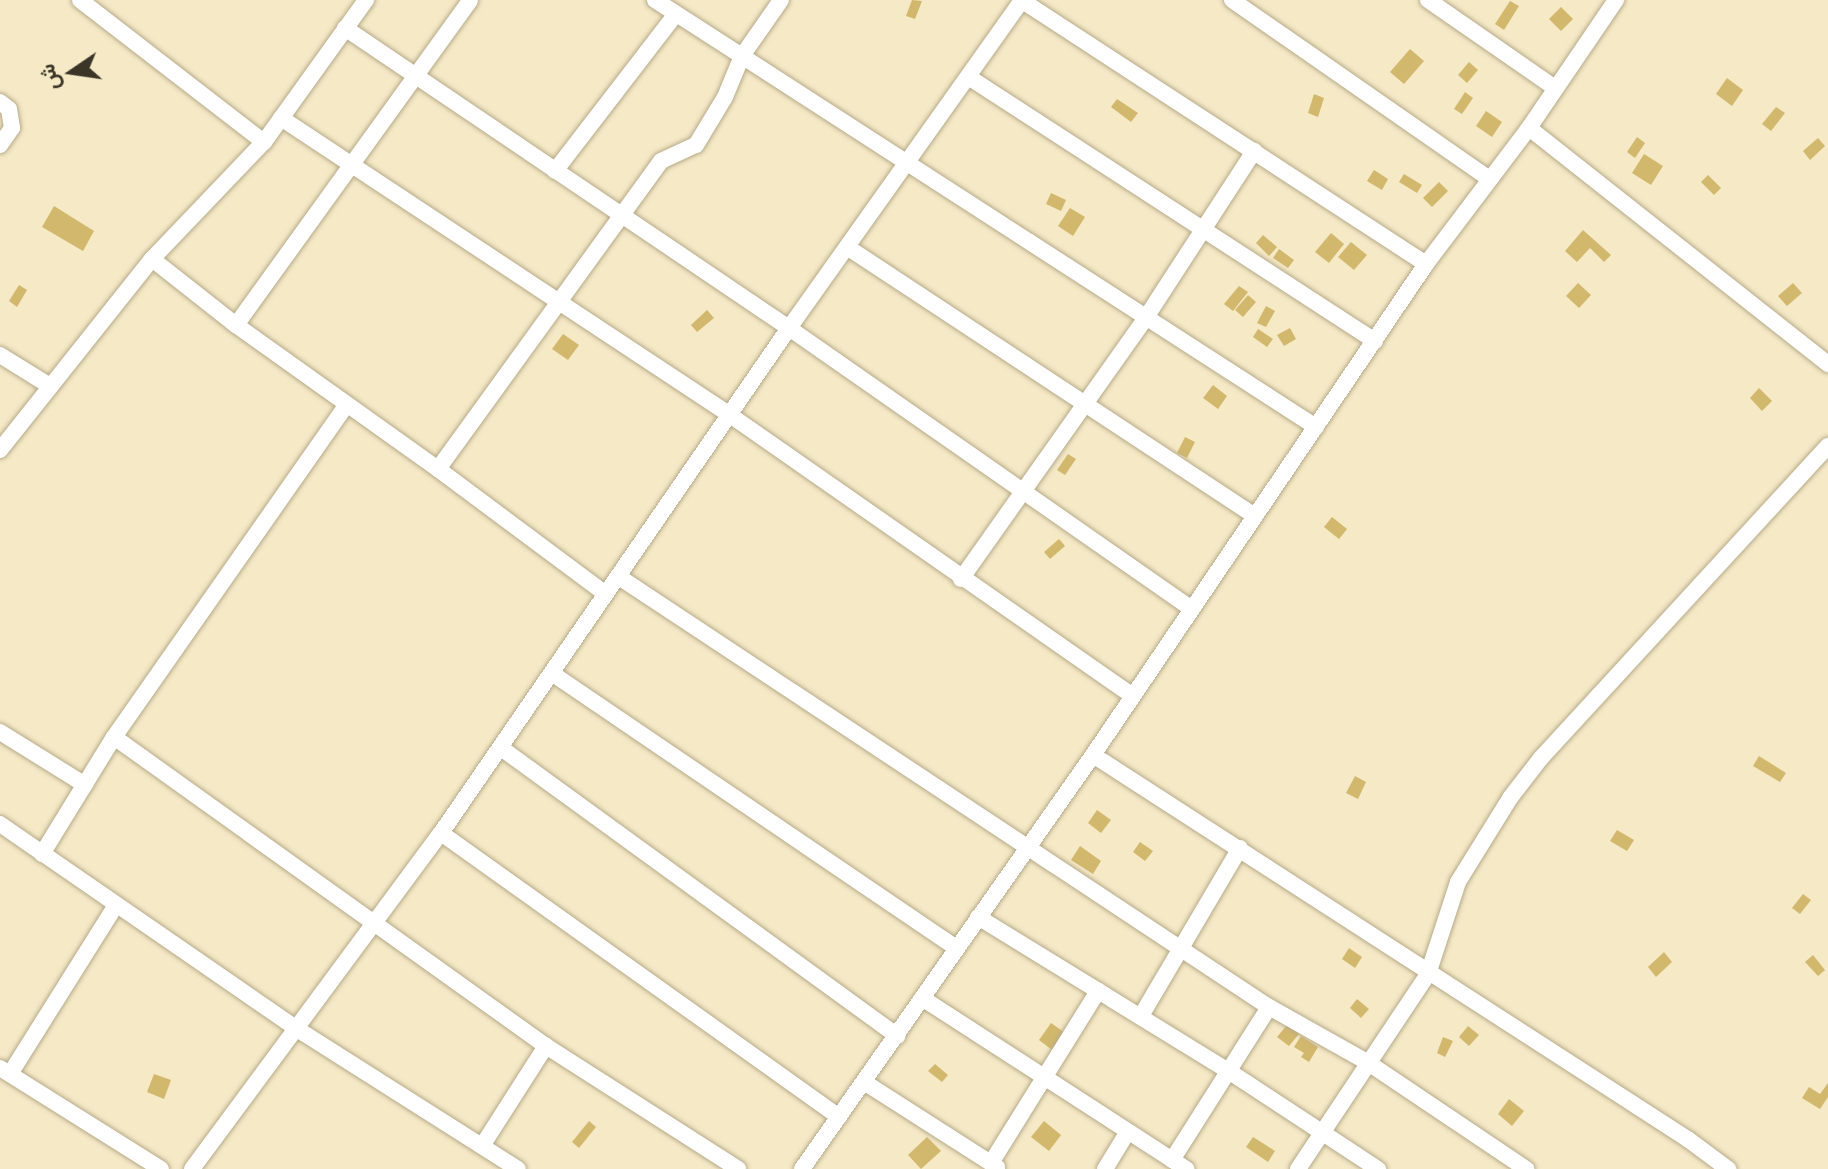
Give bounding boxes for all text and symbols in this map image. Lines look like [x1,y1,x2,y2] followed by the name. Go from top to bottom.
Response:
[32,32,112,112] north arrow
[32,61,65,93] text: ش

